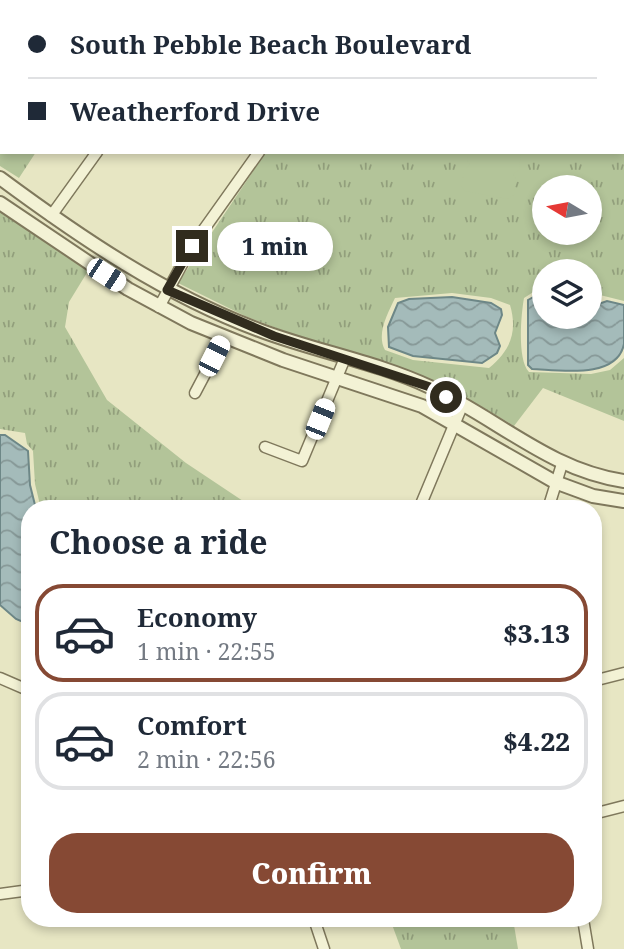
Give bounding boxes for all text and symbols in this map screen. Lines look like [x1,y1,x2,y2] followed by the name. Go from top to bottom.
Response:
[70,26,471,62] text: South Pebble Beach Boulevard
[70,93,320,129] text: Weatherford Drive
[532,175,602,245] north arrow
[532,175,602,329] map controls
[216,222,332,270] callout: 1 min
[176,230,208,262] route end
[242,230,308,262] text: 1 min
[83,255,130,295] car
[532,259,602,329] button: layers
[196,333,233,379] car
[430,381,462,413] route start
[303,396,338,442] car
[49,520,268,563] text: Choose a ride
[137,599,257,635] text: Economy
[53,602,116,665] icon: car
[503,615,570,651] text: $3.13
[137,635,275,667] text: 1 min · 22:55
[137,707,247,743] text: Comfort
[53,710,116,773] icon: car
[503,723,570,759] text: $4.22
[137,743,275,775] text: 2 min · 22:56
[49,833,574,913] button: Confirm

